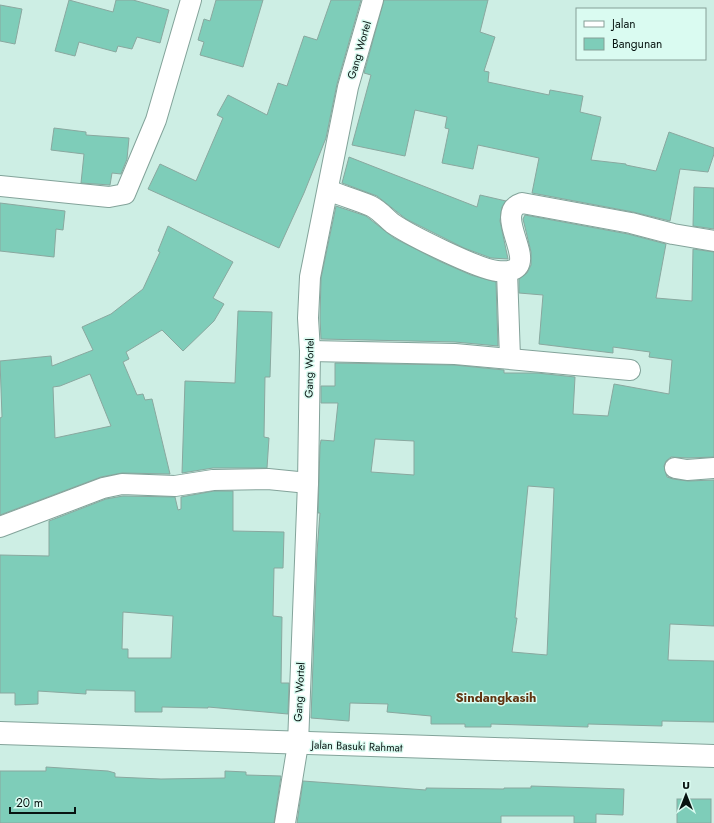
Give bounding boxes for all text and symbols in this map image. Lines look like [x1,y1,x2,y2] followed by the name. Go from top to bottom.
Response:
[576,8,706,60] legend
[610,15,635,33] text: Jalan
[343,19,375,81] street label: Gang Wortel
[612,35,662,53] text: Bangunan
[300,338,318,398] street label: Gang Wortel
[289,662,309,722] street label: Gang Wortel
[455,688,537,707] district label: Sindangkasih
[309,736,403,756] street label: Jalan Basuki Rahmat
[666,775,706,815] north arrow
[682,777,690,793] text: U
[10,789,75,815] scale bar
[16,794,43,812] text: 20 m

